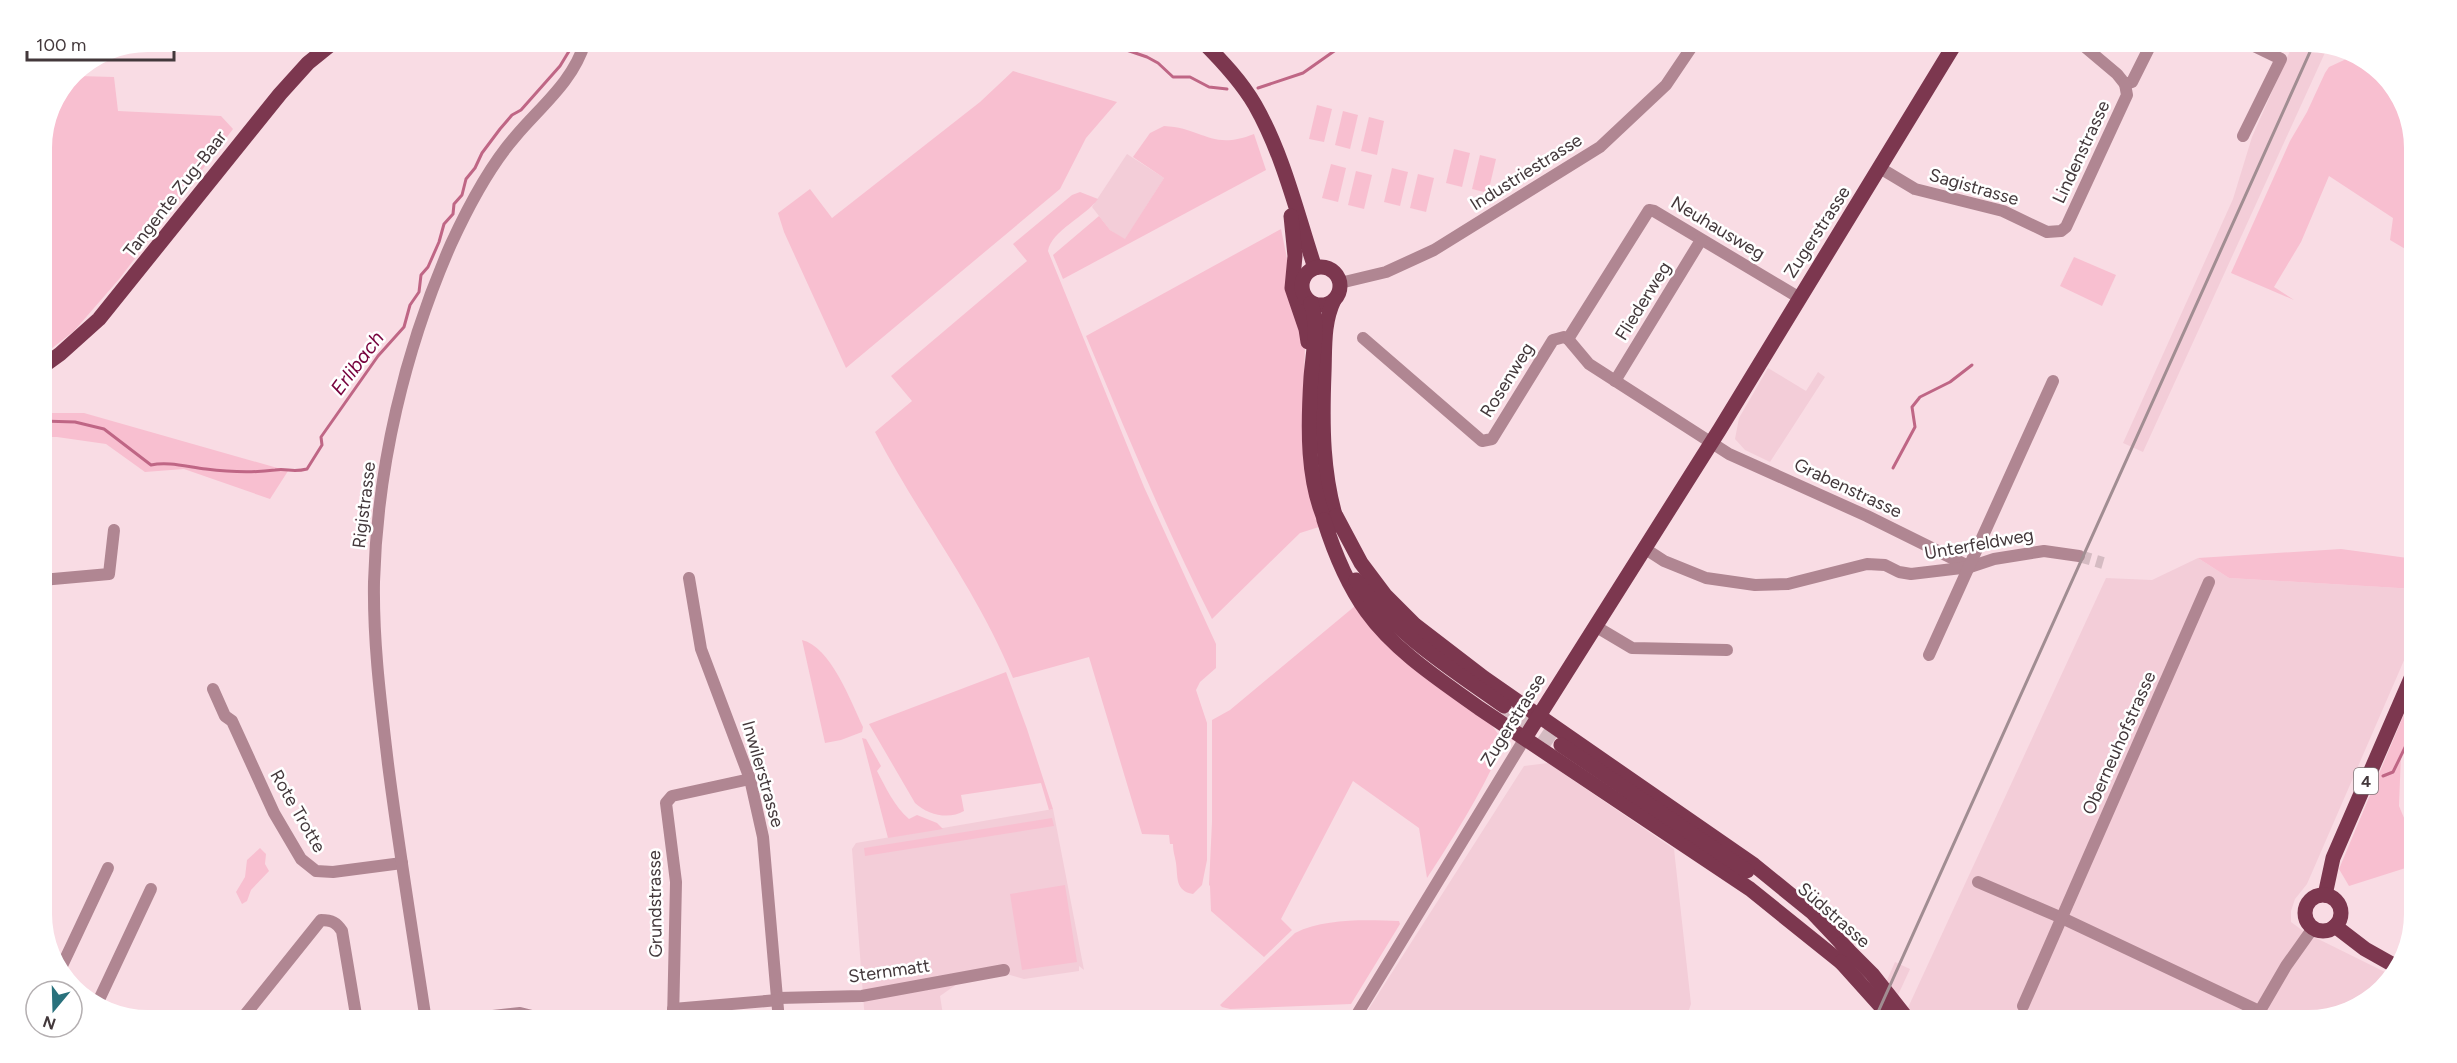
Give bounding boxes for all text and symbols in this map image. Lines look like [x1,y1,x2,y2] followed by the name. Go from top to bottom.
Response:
[27,24,174,62] scale bar
[36,34,86,56] text: 100 m
[2048,97,2115,207] street label: Lindenstrasse
[119,126,231,262] street label: Tangente Zug-Baar
[1466,129,1586,215] street label: Industriestrasse
[1927,164,2021,210] street label: Sagistrasse
[1779,182,1855,282] street label: Zugerstrasse
[1667,191,1769,265] street label: Neuhausweg
[1610,258,1676,344] street label: Fliederweg
[325,327,389,399] water label: Erlibach
[1475,338,1539,422] street label: Rosenweg
[1791,453,1906,523] street label: Grabenstrasse
[348,460,380,550] street label: Rigistrasse
[1923,524,2035,564] street label: Unterfeldweg
[2078,668,2161,818] street label: Oberneuhofstrasse
[1476,669,1550,770] street label: Zugerstrasse
[737,718,789,830] street label: Inwilerstrasse
[266,766,331,856] street label: Rote Trotte
[2354,768,2378,794] road number: 4
[643,850,667,958] street label: Grundstrasse
[1793,878,1875,953] street label: Südstrasse
[847,954,931,988] street label: Sternmatt
[24,979,84,1039] north arrow
[40,1012,58,1034] text: N

